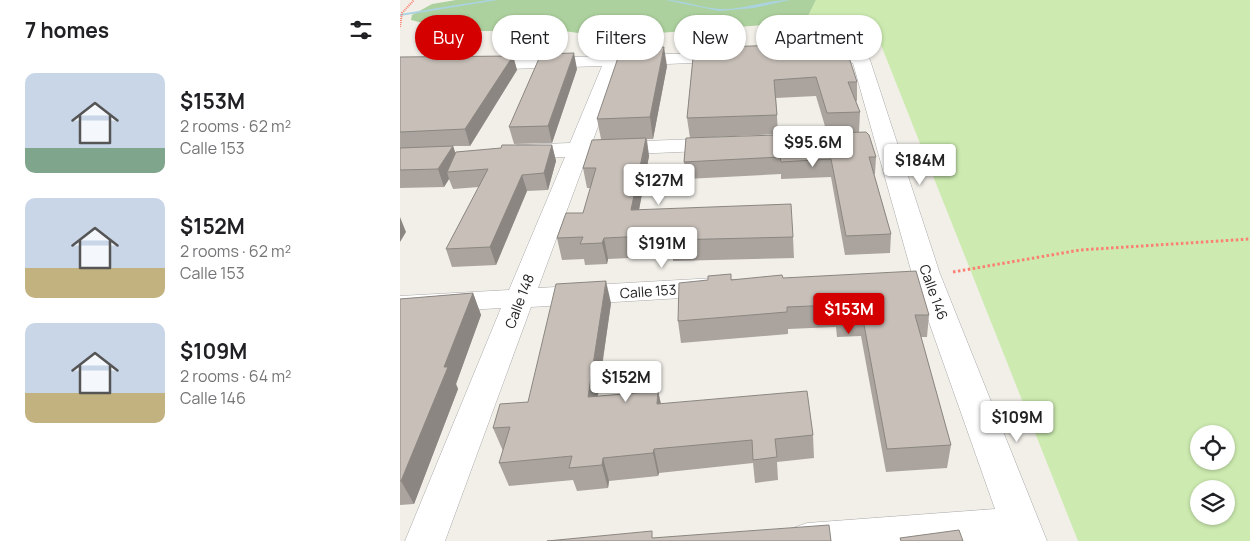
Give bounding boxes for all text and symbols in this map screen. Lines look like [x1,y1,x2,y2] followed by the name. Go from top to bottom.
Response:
[415,15,482,60] chip: Buy
[492,15,568,60] chip: Rent
[578,15,664,60] chip: Filters
[674,15,746,60] chip: New
[756,15,882,60] chip: Apartment
[25,16,109,44] text: 7 homes
[347,16,375,44] icon: filters
[180,87,245,115] text: $153M
[65,93,125,153] icon: home
[180,115,291,137] text: 2 rooms · 62 m²
[772,126,854,168] pin: $95.6M
[784,131,842,153] text: $95.6M
[180,137,245,159] text: Calle 153
[885,144,955,186] pin: $184M
[895,149,945,171] text: $184M
[624,164,694,206] pin: $127M
[635,169,683,191] text: $127M
[180,212,245,240] text: $152M
[65,218,125,278] icon: home
[627,226,697,269] pin: $191M
[638,232,686,254] text: $191M
[180,240,291,262] text: 2 rooms · 62 m²
[180,262,245,284] text: Calle 153
[915,262,953,322] street label: Calle 146
[500,271,538,331] street label: Calle 148
[619,280,677,302] street label: Calle 153
[814,292,884,335] pin: $153M
[824,298,874,320] text: $153M
[180,337,247,365] text: $109M
[65,343,125,403] icon: home
[591,360,661,403] pin: $152M
[180,365,291,387] text: 2 rooms · 64 m²
[601,366,651,388] text: $152M
[180,387,246,409] text: Calle 146
[982,400,1052,443] pin: $109M
[991,406,1043,428] text: $109M
[1190,425,1235,525] map controls
[1190,425,1235,470] button: locate
[1190,480,1235,525] button: layers

